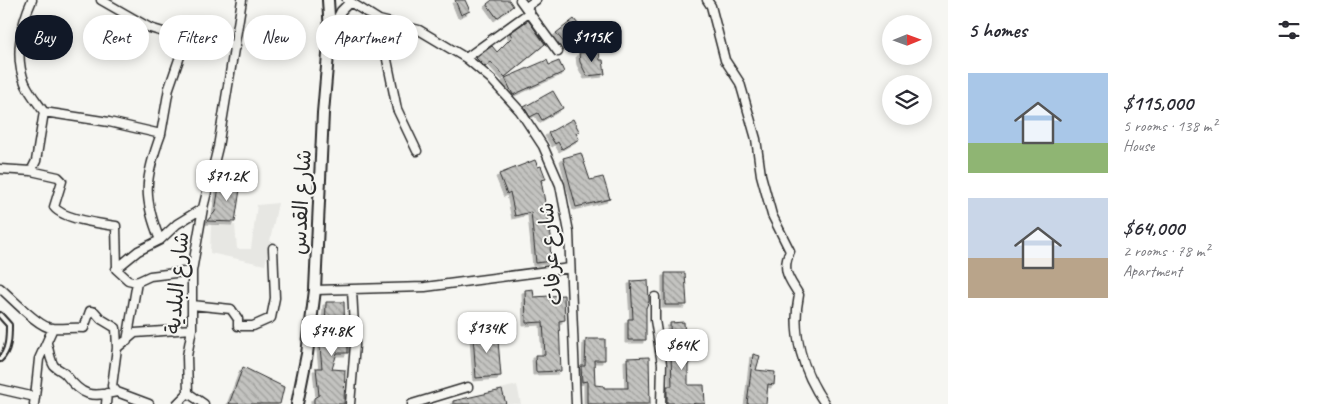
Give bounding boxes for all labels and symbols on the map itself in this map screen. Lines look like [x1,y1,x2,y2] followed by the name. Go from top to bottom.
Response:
[882,15,932,65] north arrow
[557,20,627,63] pin: $115K
[285,149,319,255] street label: شارع القدس
[186,160,268,202] pin: $71.2K
[533,201,569,307] street label: شارع عرفات
[160,231,196,335] street label: شارع البلدية
[452,312,522,354] pin: $134K
[291,314,373,357] pin: $74.8K
[652,328,712,371] pin: $64K

